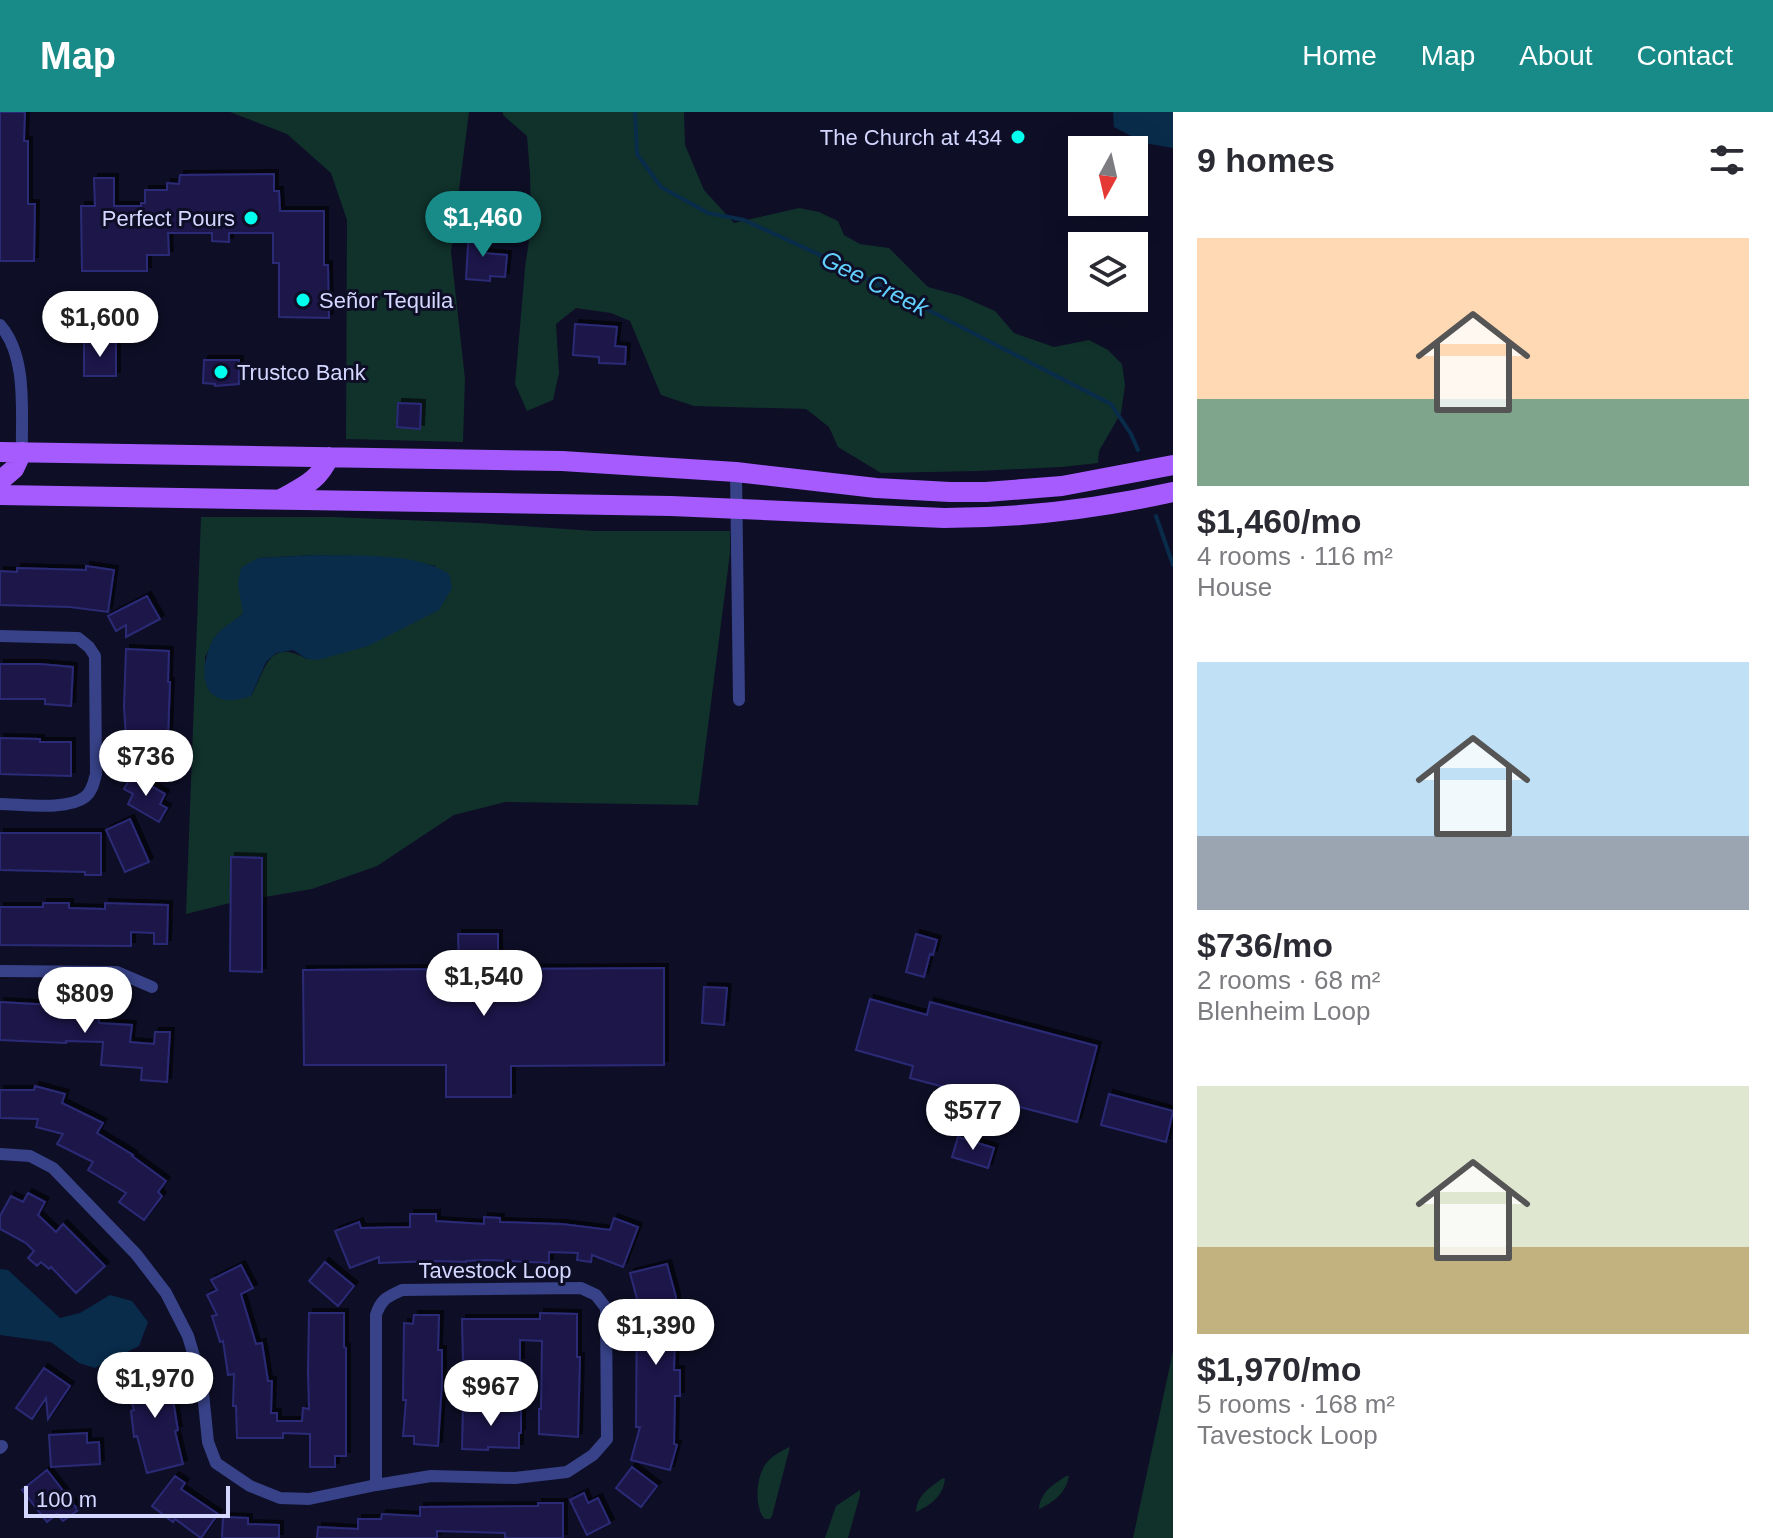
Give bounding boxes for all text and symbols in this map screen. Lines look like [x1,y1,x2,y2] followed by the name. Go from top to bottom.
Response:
[40,35,116,77] text: Map
[1302,40,1377,71] text: Home
[1421,40,1475,71] text: Map
[1519,40,1593,71] text: About
[1637,40,1733,71] text: Contact
[820,125,1002,150] place label: The Church at 434
[1009,128,1027,146] marker: The Church at 434
[1068,136,1148,216] north arrow
[1068,136,1148,312] map controls
[1705,138,1749,182] icon: filters
[1197,141,1335,179] text: 9 homes
[418,191,548,259] pin: $1,460
[443,202,523,232] text: $1,460
[102,206,235,231] place label: Perfect Pours
[242,209,260,227] marker: Perfect Pours
[1068,232,1148,312] button: layers
[817,245,935,322] water label: Gee Creek
[319,288,454,313] place label: Señor Tequila
[1401,290,1545,434] icon: home
[35,291,165,359] pin: $1,600
[294,291,312,309] marker: Señor Tequila
[60,302,140,332] text: $1,600
[237,360,367,385] place label: Trustco Bank
[212,363,230,381] marker: Trustco Bank
[1197,502,1361,540] text: $1,460/mo
[1197,541,1393,571] text: 4 rooms · 116 m²
[1197,572,1272,602] text: House
[1401,714,1545,858] icon: home
[99,730,193,798] pin: $736
[117,741,175,771] text: $736
[1197,926,1333,964] text: $736/mo
[419,950,549,1018] pin: $1,540
[444,961,524,991] text: $1,540
[1197,965,1381,995] text: 2 rooms · 68 m²
[38,967,132,1035] pin: $809
[56,978,114,1008] text: $809
[1197,996,1370,1026] text: Blenheim Loop
[926,1084,1020,1152] pin: $577
[944,1095,1002,1125] text: $577
[1401,1138,1545,1282] icon: home
[419,1258,571,1283] street label: Tavestock Loop
[591,1299,721,1367] pin: $1,390
[616,1310,696,1340] text: $1,390
[1197,1350,1361,1388] text: $1,970/mo
[90,1352,220,1420] pin: $1,970
[444,1360,538,1428] pin: $967
[115,1363,195,1393] text: $1,970
[462,1371,520,1401] text: $967
[1197,1389,1395,1419] text: 5 rooms · 168 m²
[1197,1420,1378,1450] text: Tavestock Loop
[24,1482,230,1518] scale bar
[36,1487,97,1512] text: 100 m

